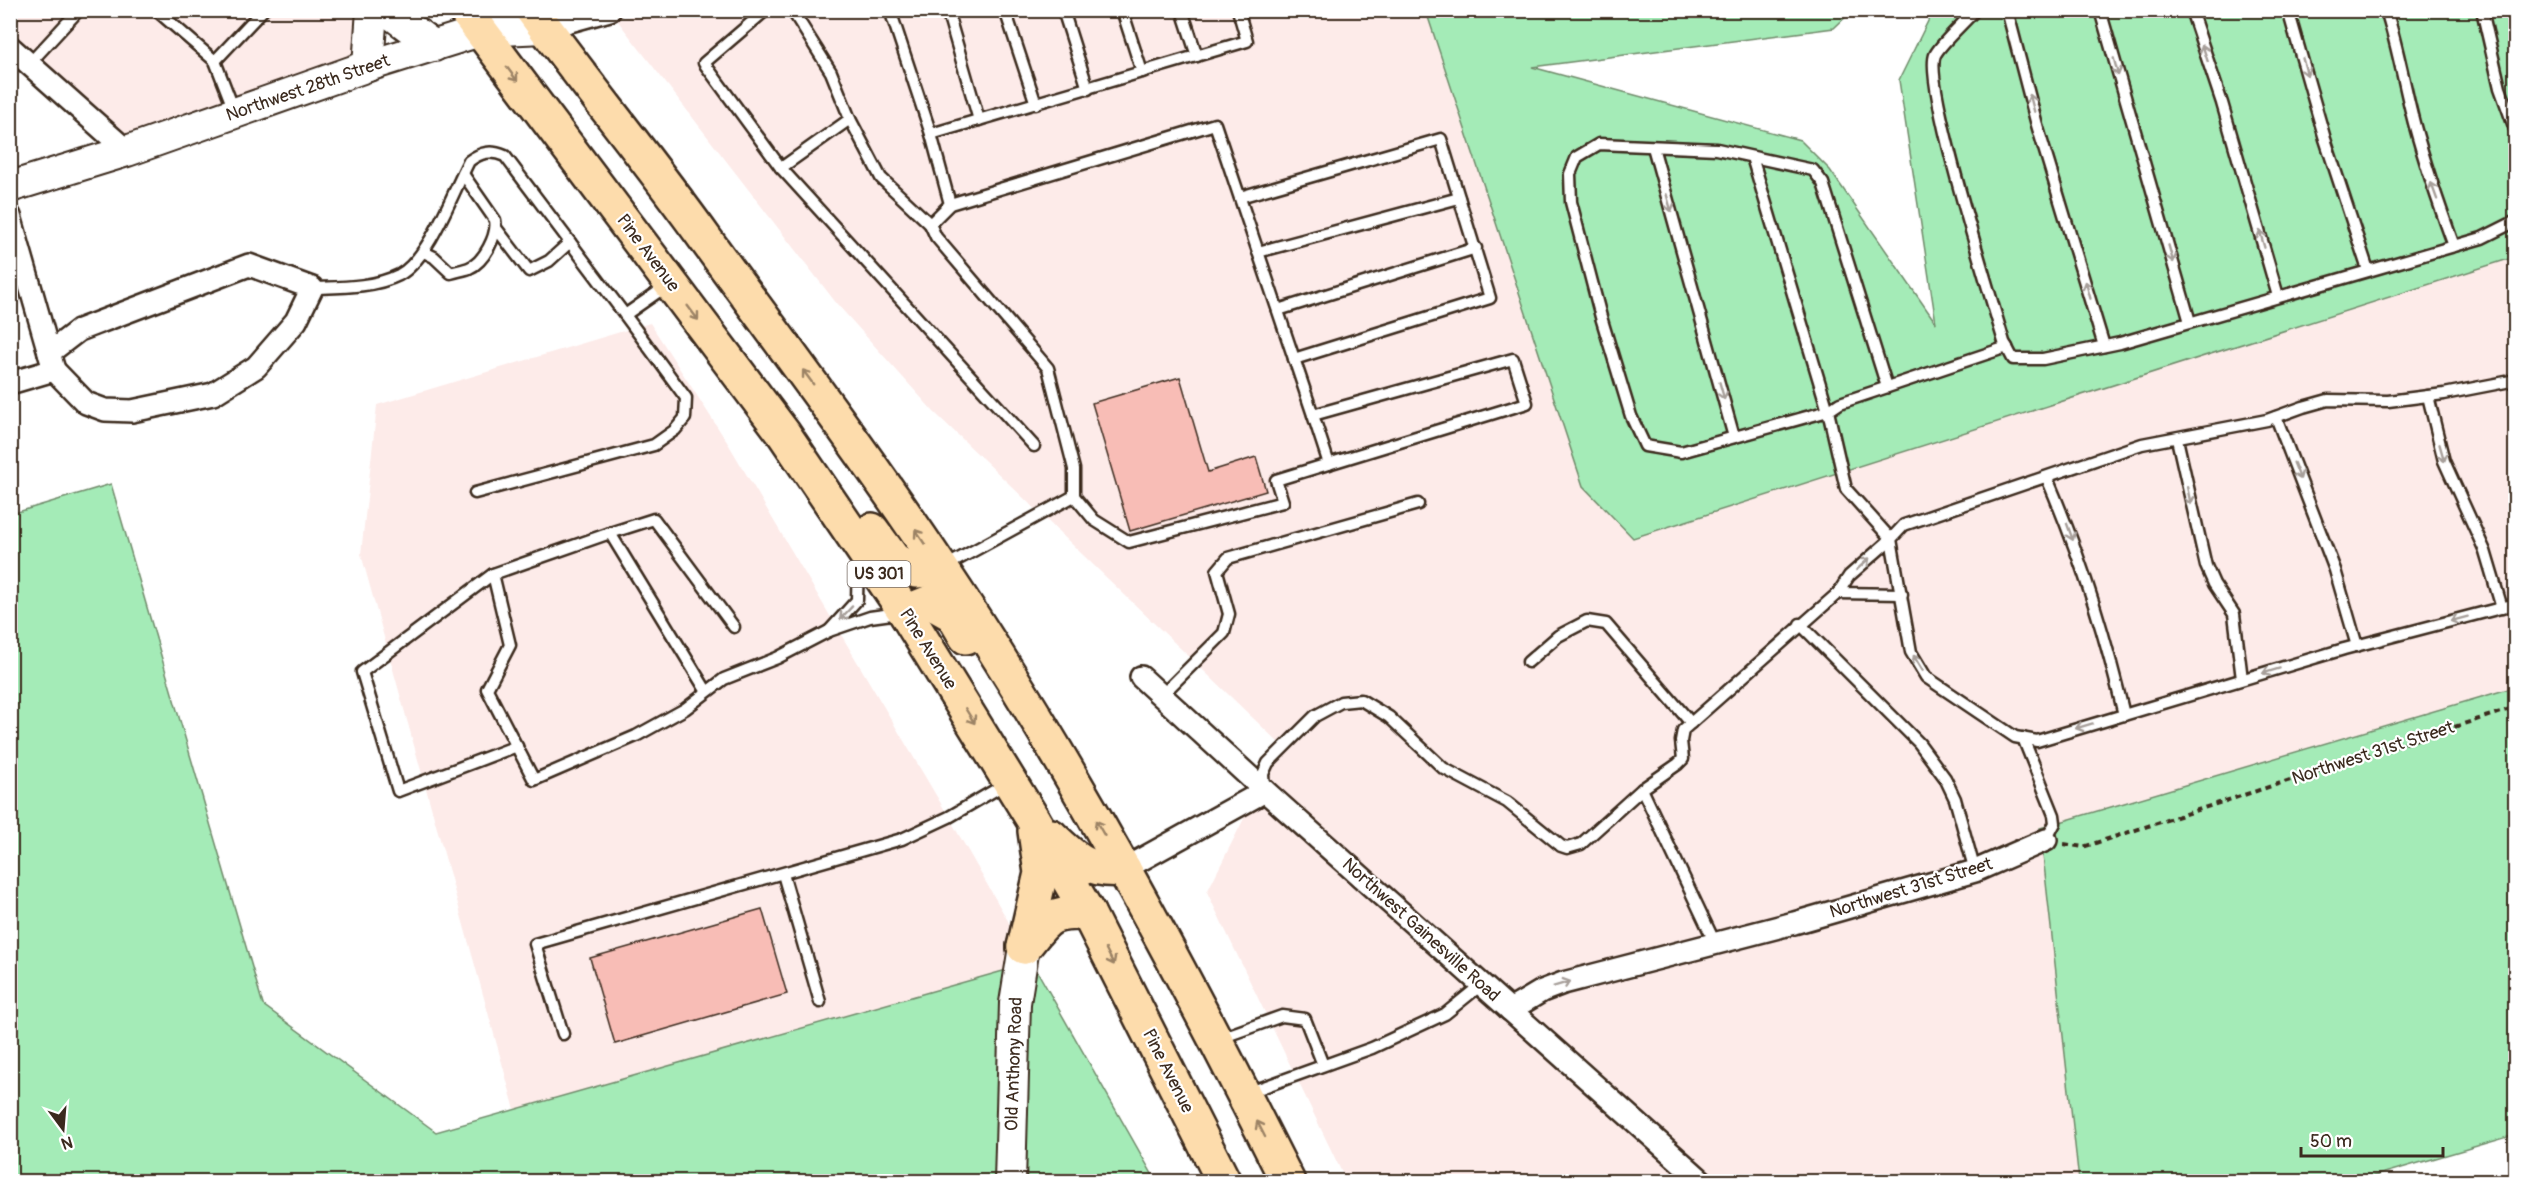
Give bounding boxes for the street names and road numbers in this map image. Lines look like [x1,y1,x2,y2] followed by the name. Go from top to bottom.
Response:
[223,49,394,127] street label: Northwest 28th Street
[611,210,685,296] street label: Pine Avenue
[848,561,910,587] road number: US 301
[894,604,962,694] street label: Pine Avenue
[2289,716,2458,790] street label: Northwest 31st Street
[1827,852,1996,924] street label: Northwest 31st Street
[1337,853,1505,1007] street label: Northwest Gainesville Road
[1000,997,1028,1131] street label: Old Anthony Road
[1137,1025,1199,1117] street label: Pine Avenue

